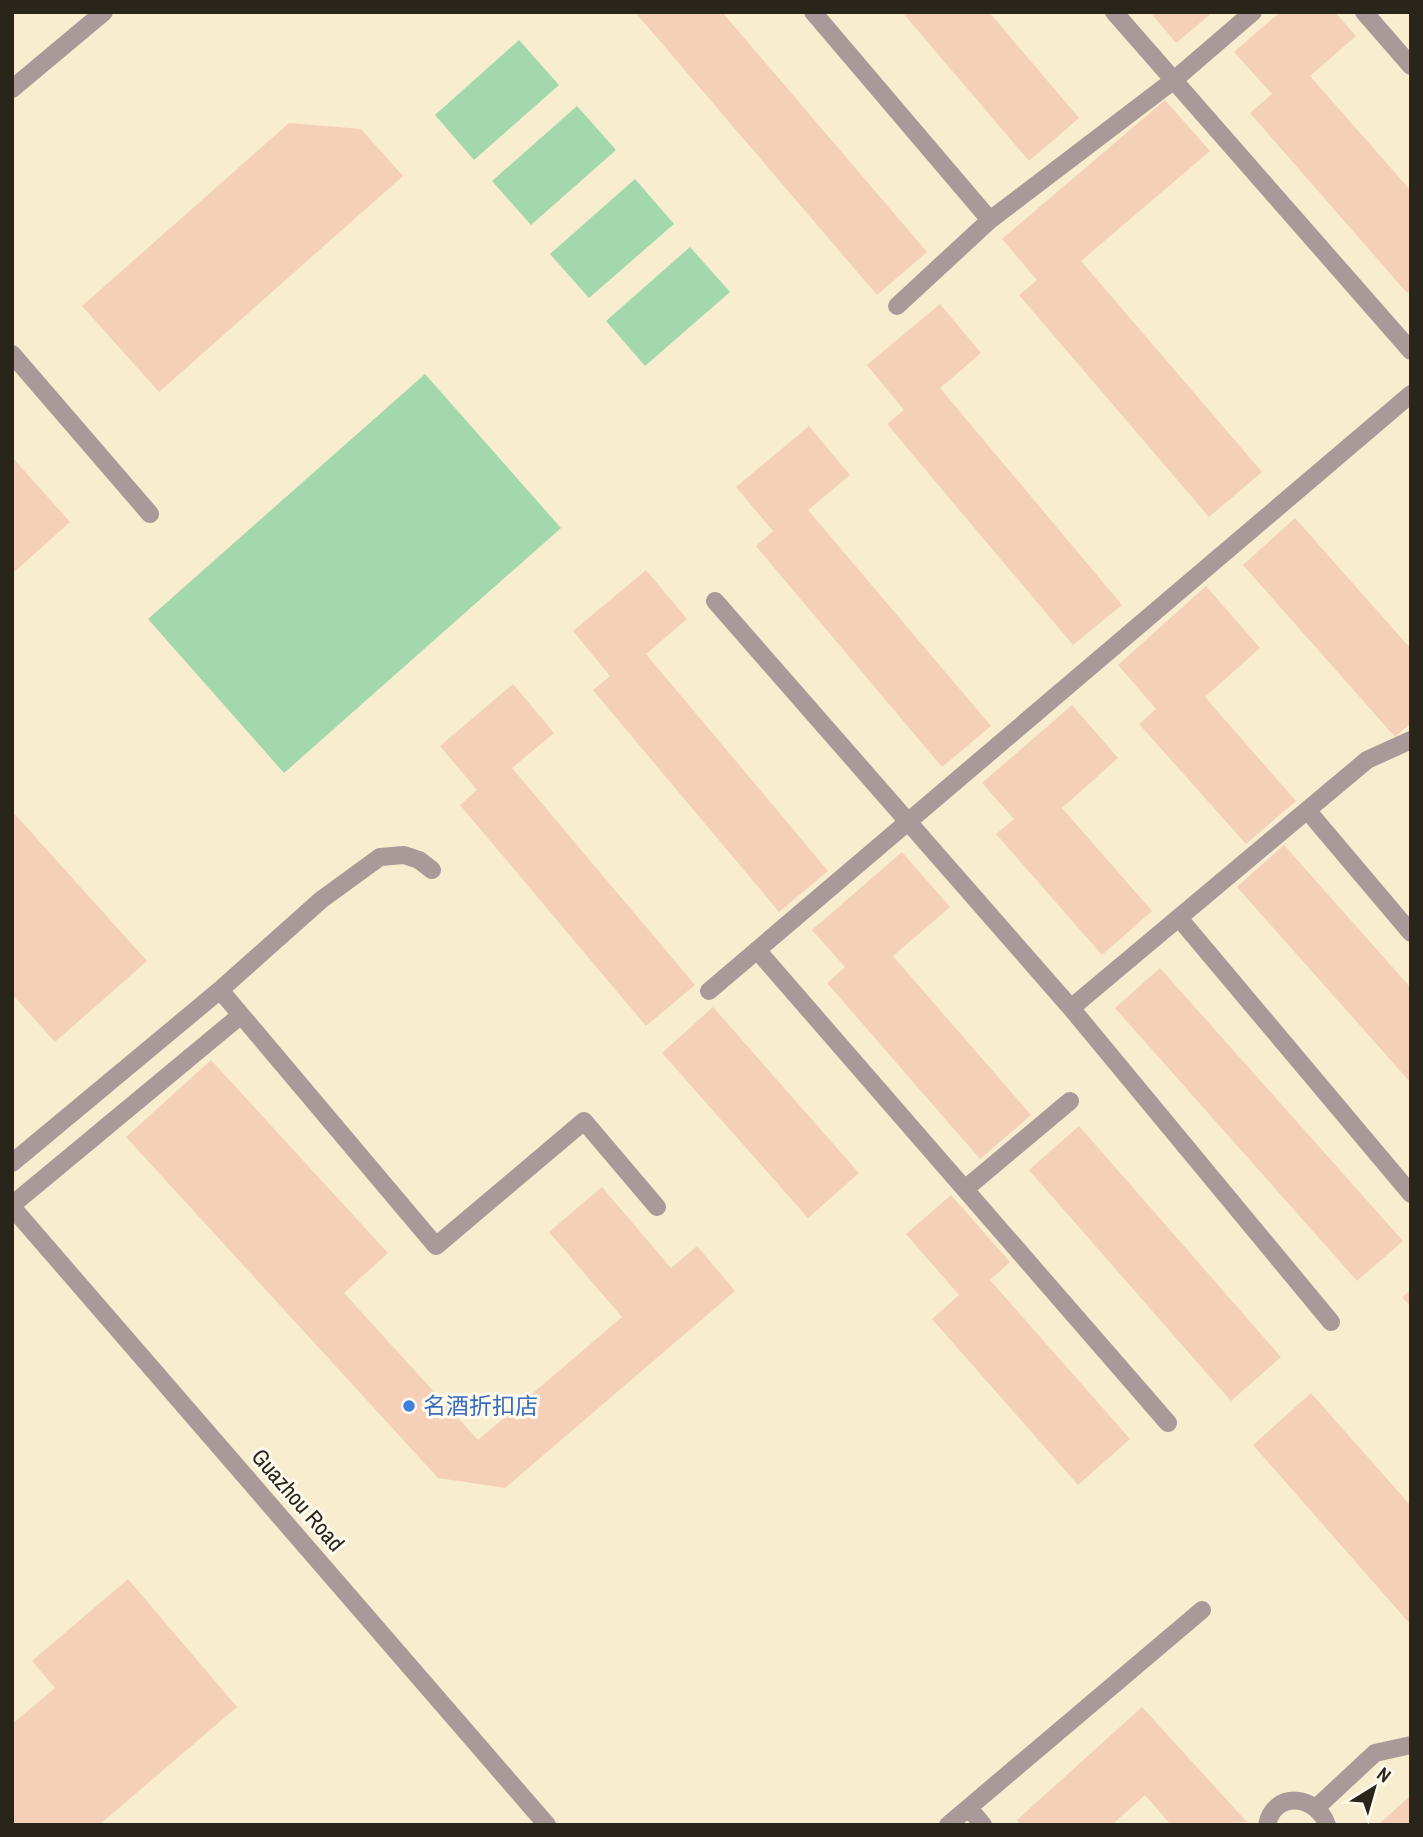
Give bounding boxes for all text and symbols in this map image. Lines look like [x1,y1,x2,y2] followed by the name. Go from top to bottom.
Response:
[423,1390,538,1421] place label: 名酒折扣店
[401,1398,417,1414] marker: 名酒折扣店
[245,1442,352,1558] street label: Guazhou Road
[1339,1753,1409,1823] north arrow
[1372,1761,1397,1788] text: N

